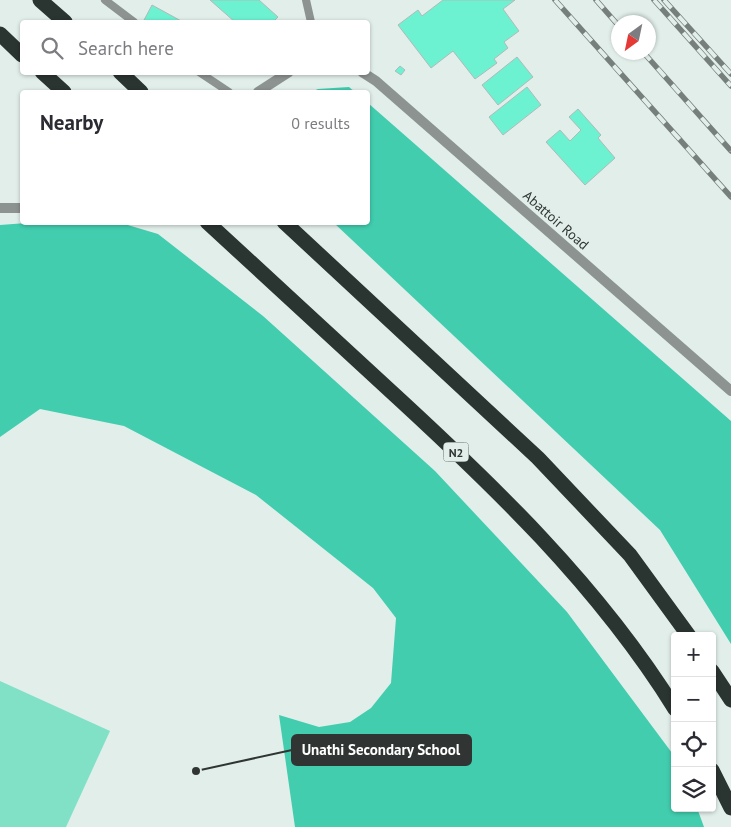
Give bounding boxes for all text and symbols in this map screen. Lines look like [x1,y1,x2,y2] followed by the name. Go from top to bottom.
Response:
[611,15,656,60] north arrow
[20,20,370,75] search box
[38,34,66,62] icon: search
[78,36,174,60] text: Search here
[40,109,103,136] text: Nearby
[291,113,350,133] text: 0 results
[519,186,593,254] street label: Abattoir Road
[444,442,468,462] road number: N2
[671,632,716,812] map controls
[671,632,716,677] button: +
[671,677,716,722] button: −
[671,722,716,767] button: locate
[292,735,471,765] callout: Unathi Secondary School
[302,740,461,759] text: Unathi Secondary School
[671,767,716,812] button: layers

